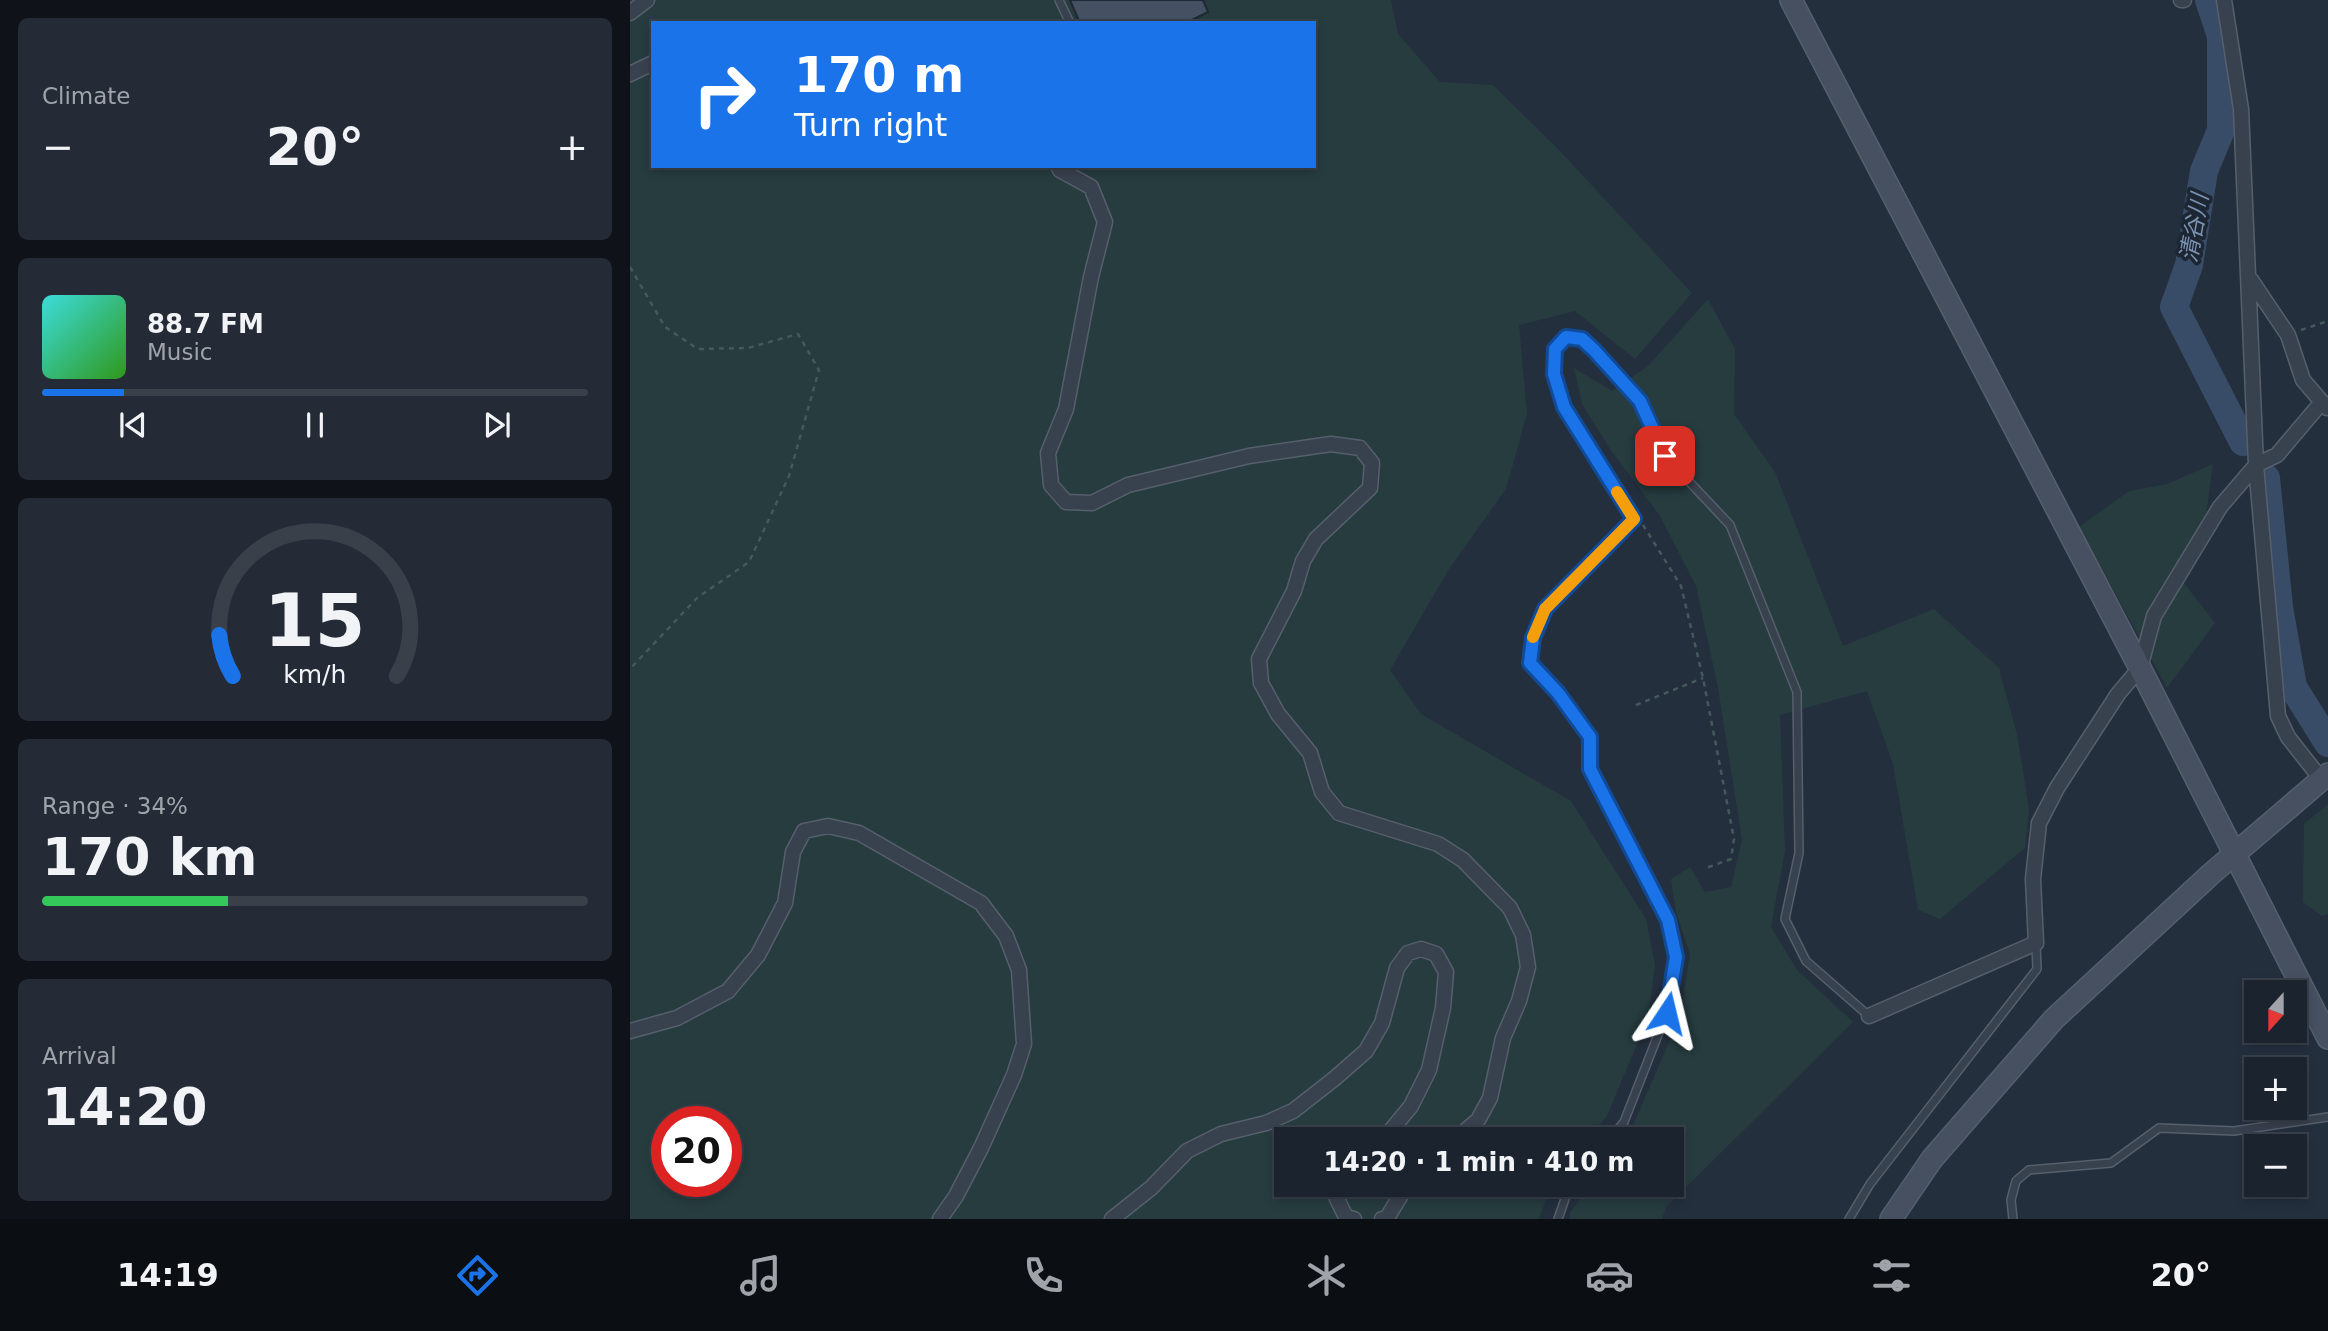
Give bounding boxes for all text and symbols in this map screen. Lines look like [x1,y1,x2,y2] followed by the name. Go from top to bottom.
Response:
[794,47,964,104] text: 170 m
[679,49,770,140] icon: right
[42,83,131,109] text: Climate
[794,106,947,144] text: Turn right
[266,117,364,177] text: 20°
[42,125,74,169] text: −
[556,125,588,169] text: +
[2175,189,2213,264] water label: 清谷川
[147,309,264,339] text: 88.7 FM
[147,339,212,365] text: Music
[114,406,152,444] icon: previous
[296,406,334,444] icon: pause
[478,406,516,444] icon: next
[1635,426,1695,486] pin
[1646,437,1684,475] icon: arrive
[264,578,366,663] text: 15
[283,659,347,688] text: km/h
[42,793,188,819] text: Range · 34%
[42,827,257,887] text: 170 km
[1630,976,1704,1050] position arrow
[2244,980,2306,1043] north arrow
[2244,980,2307,1197] map controls
[42,1043,117,1069] text: Arrival
[2244,1057,2307,1120] button: +
[42,1077,208,1137] text: 14:20
[651,1106,742,1197] speed limit sign: 20
[2244,1134,2307,1197] button: −
[1324,1147,1634,1177] text: 14:20 · 1 min · 410 m
[453,1251,502,1300] icon: directions
[736,1251,785,1300] icon: music
[1019,1251,1068,1300] icon: phone
[1302,1251,1351,1300] icon: climate
[1585,1251,1634,1300] icon: car
[1867,1251,1916,1300] icon: filters
[117,1256,219,1294] text: 14:19
[2150,1256,2211,1294] text: 20°

